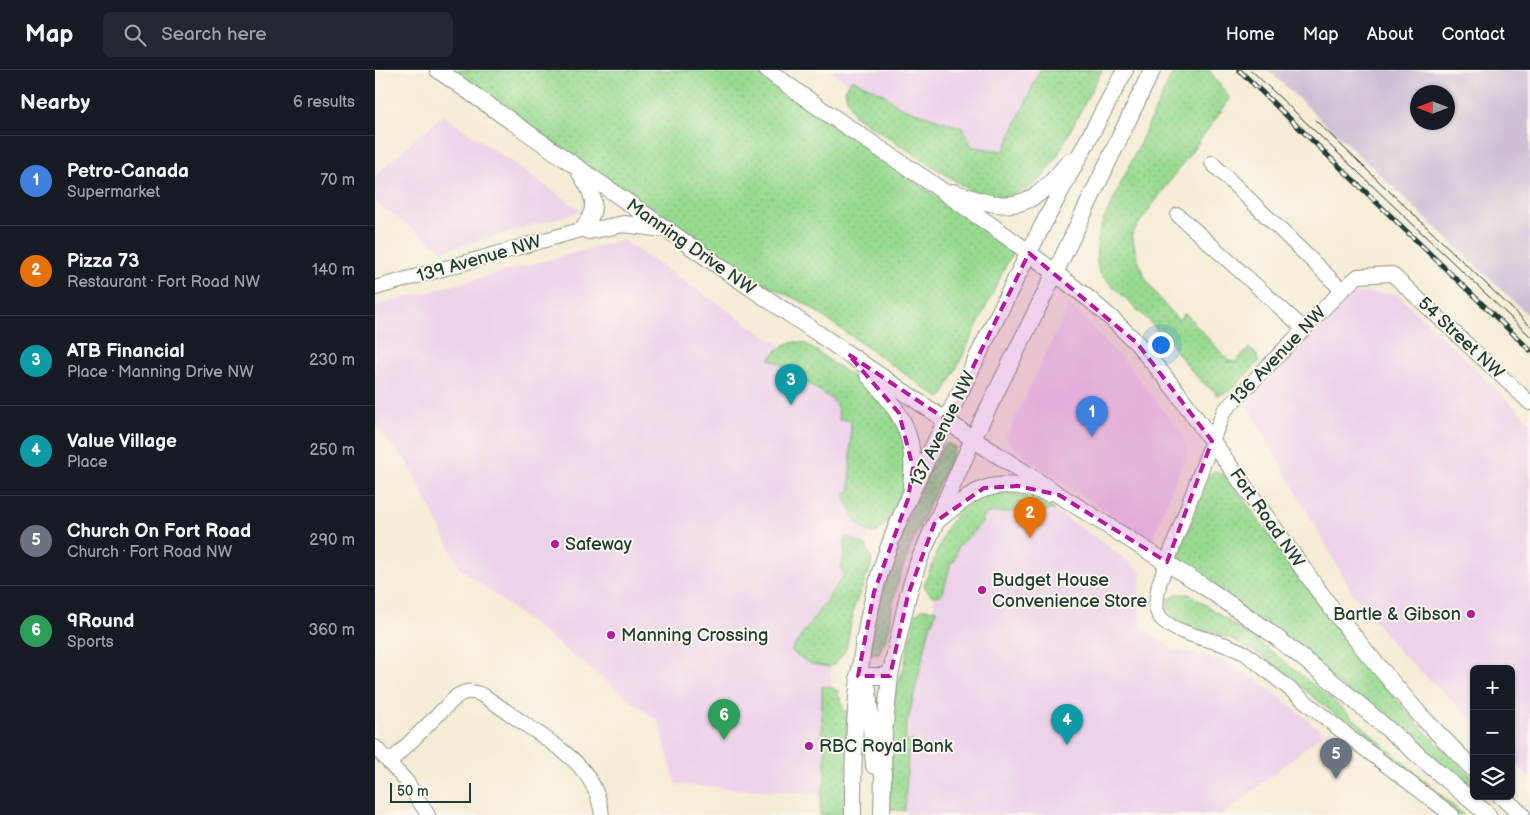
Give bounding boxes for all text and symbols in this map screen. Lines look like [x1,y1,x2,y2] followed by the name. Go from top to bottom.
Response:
[103,12,453,57] search box
[25,20,73,49] text: Map
[121,21,149,49] icon: search
[161,23,267,46] text: Search here
[1226,24,1275,45] text: Home
[1303,24,1339,45] text: Map
[1367,24,1414,45] text: About
[1442,24,1505,45] text: Contact
[1410,85,1455,130] north arrow
[20,90,90,115] text: Nearby
[293,93,355,112] text: 6 results
[67,160,189,183] text: Petro-Canada
[33,171,39,190] text: 1
[320,171,355,190] text: 70 m
[67,183,160,202] text: Supermarket
[622,195,760,300] street label: Manning Drive NW
[414,231,544,287] street label: 139 Avenue NW
[67,250,139,273] text: Pizza 73
[31,261,41,280] text: 2
[312,261,355,280] text: 140 m
[67,273,260,292] text: Restaurant · Fort Road NW
[1414,293,1509,384] street label: 54 Street NW
[1226,302,1331,410] street label: 136 Avenue NW
[1148,332,1174,358] your location
[67,340,185,363] text: ATB Financial
[31,351,41,370] text: 3
[309,351,355,370] text: 230 m
[67,363,254,382] text: Place · Manning Drive NW
[775,364,807,405] pin: 3
[906,367,980,490] street label: 137 Avenue NW
[1076,396,1108,437] pin: 1
[67,430,177,453] text: Value Village
[31,441,41,460] text: 4
[309,441,355,460] text: 250 m
[67,453,108,472] text: Place
[1225,464,1309,572] street label: Fort Road NW
[1014,497,1046,538] pin: 2
[67,520,251,543] text: Church On Fort Road
[31,531,41,550] text: 5
[309,531,355,550] text: 290 m
[565,534,633,555] place label: Safeway
[549,538,561,550] marker: Safeway
[67,543,232,562] text: Church · Fort Road NW
[992,570,1147,612] place label: Budget House Convenience Store
[976,584,988,596] marker: Budget House Convenience Store
[1333,604,1461,625] place label: Bartle & Gibson
[1465,608,1477,620] marker: Bartle & Gibson
[67,610,134,633] text: 9Round
[31,621,41,640] text: 6
[308,621,355,640] text: 360 m
[621,625,768,646] place label: Manning Crossing
[605,629,617,641] marker: Manning Crossing
[67,633,114,652] text: Sports
[1470,665,1515,800] map controls
[1470,665,1515,710] button: +
[708,699,740,740] pin: 6
[1051,704,1083,745] pin: 4
[1470,710,1515,755] button: −
[819,736,953,757] place label: RBC Royal Bank
[1320,738,1352,779] pin: 5
[803,740,815,752] marker: RBC Royal Bank
[1470,755,1515,800] button: layers
[390,780,471,803] scale bar
[397,783,429,800] text: 50 m

